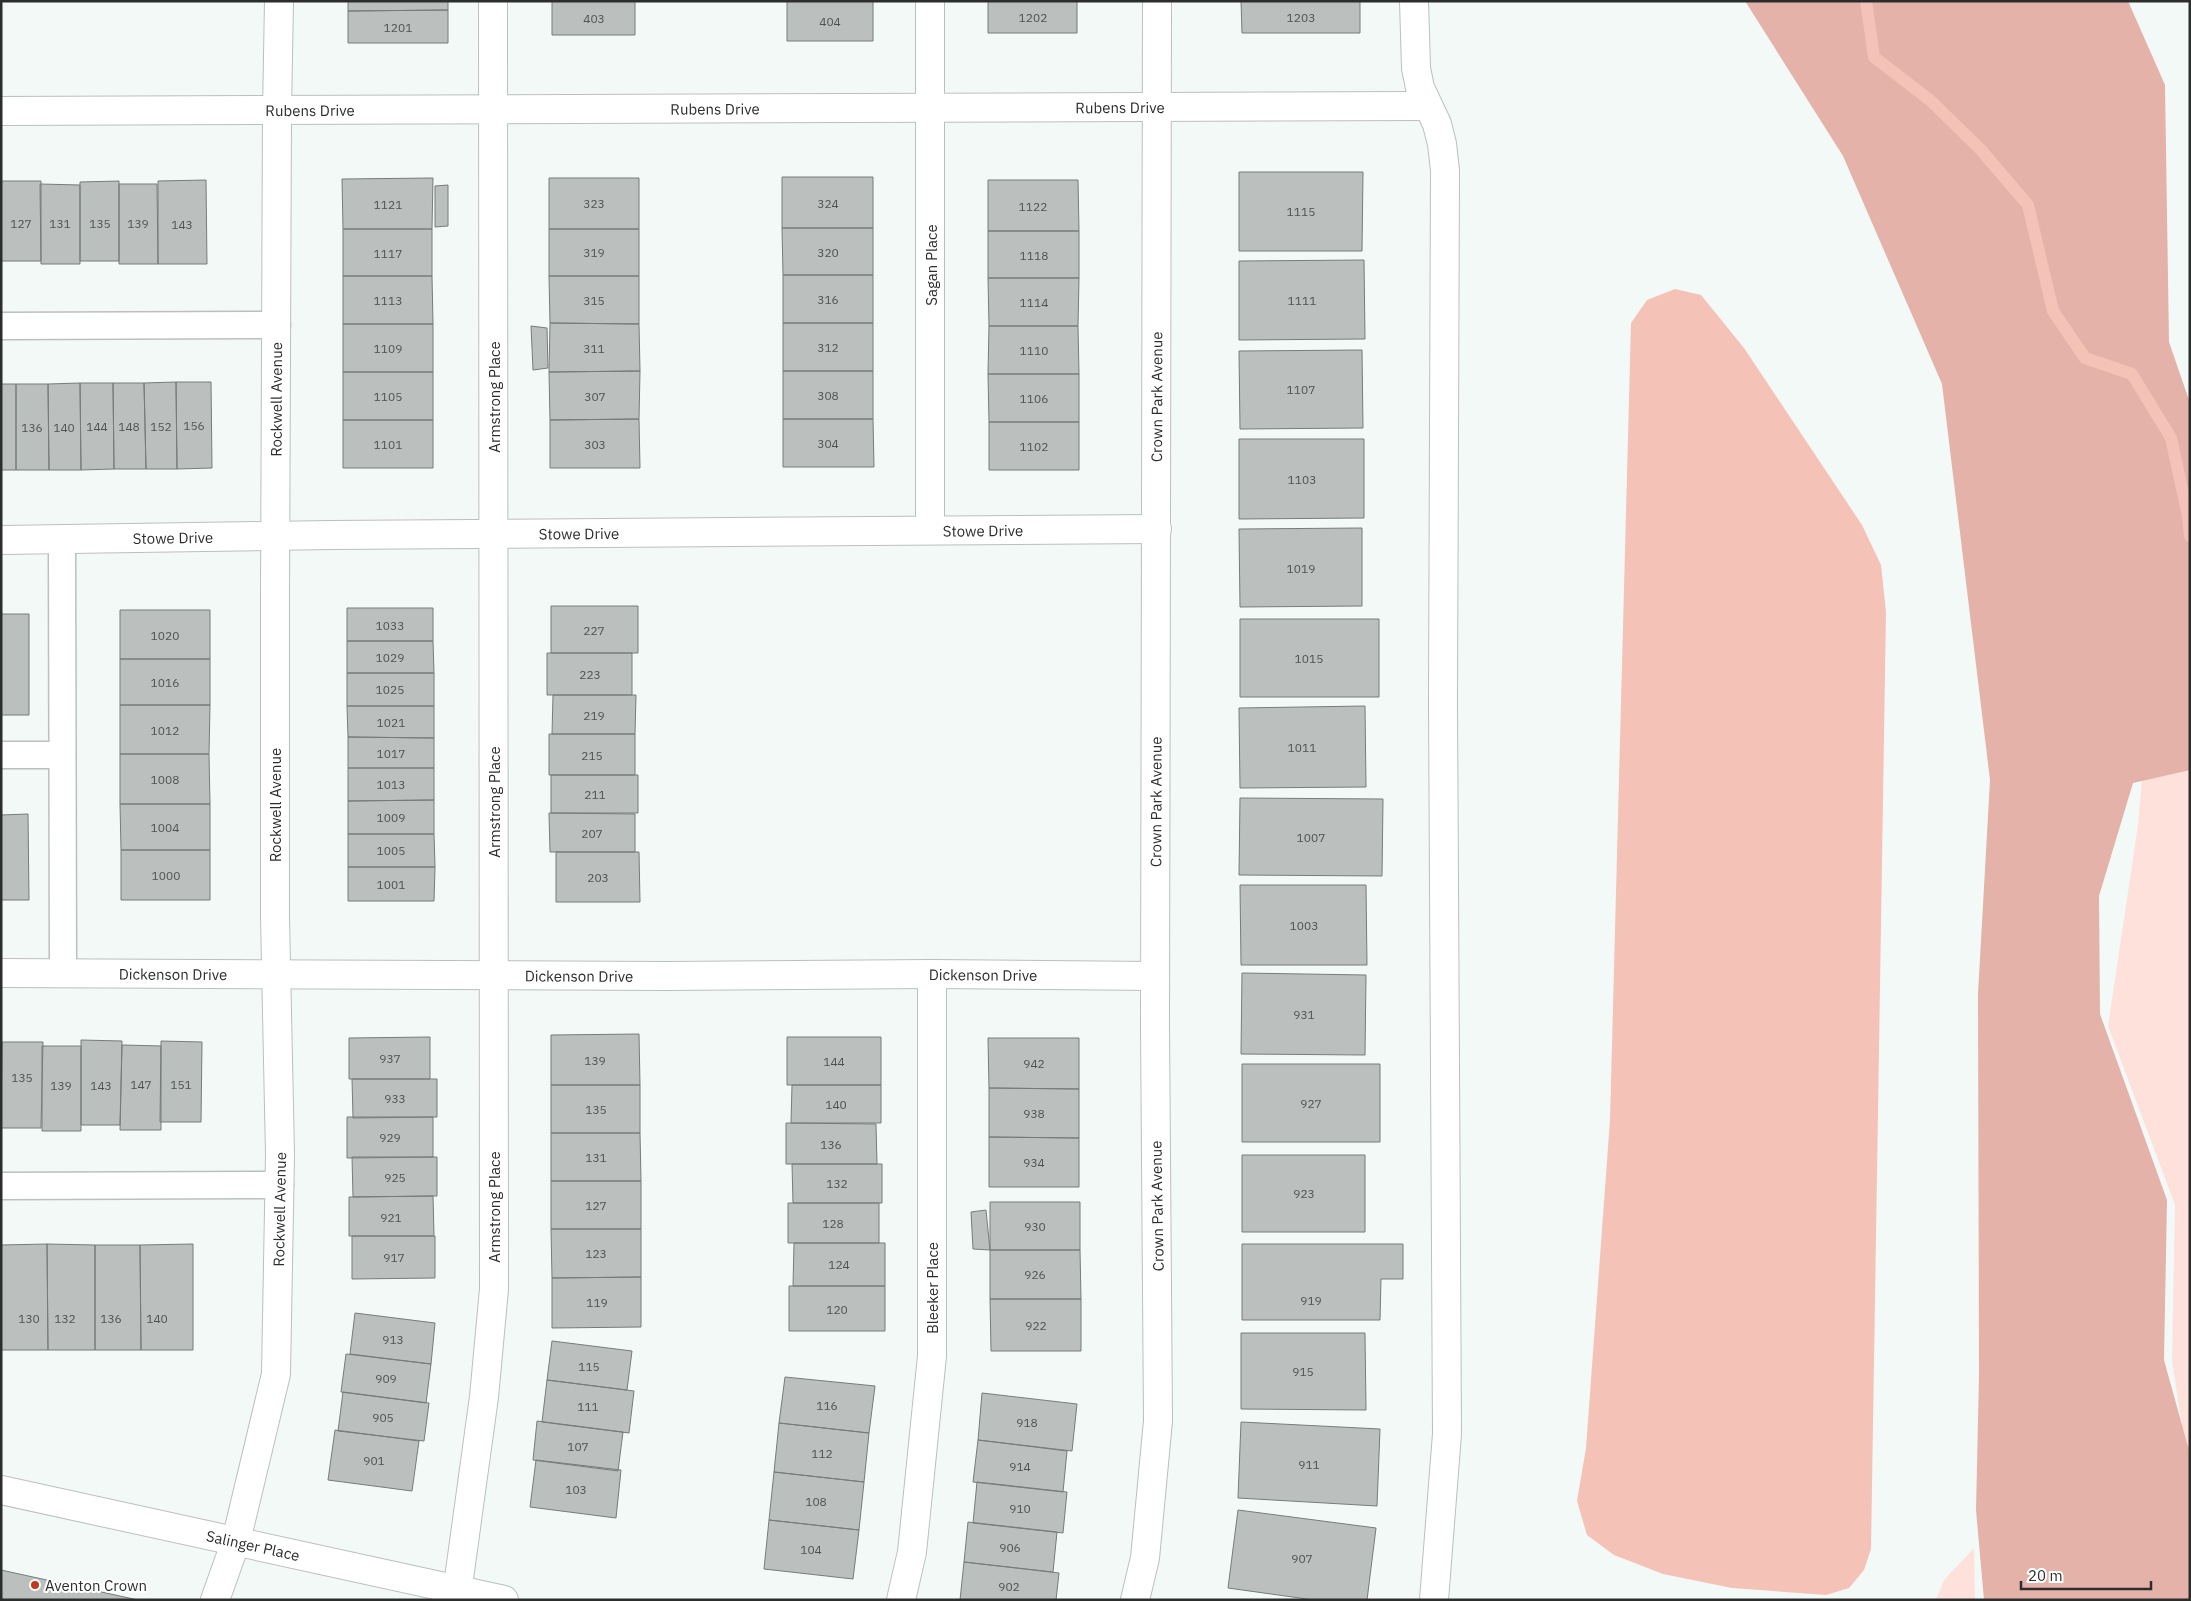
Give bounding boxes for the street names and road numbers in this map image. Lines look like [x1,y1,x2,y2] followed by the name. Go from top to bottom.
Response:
[1075,97,1165,117] street label: Rubens Drive
[670,99,760,118] street label: Rubens Drive
[265,100,355,120] street label: Rubens Drive
[922,224,941,306] street label: Sagan Place
[1147,331,1166,462] street label: Crown Park Avenue
[485,341,504,453] street label: Armstrong Place
[266,342,286,457] street label: Rockwell Avenue
[943,520,1023,540] street label: Stowe Drive
[539,523,619,543] street label: Stowe Drive
[133,527,213,547] street label: Stowe Drive
[1146,736,1165,867] street label: Crown Park Avenue
[485,746,504,858] street label: Armstrong Place
[266,748,285,862] street label: Rockwell Avenue
[119,964,227,984] street label: Dickenson Drive
[929,964,1037,984] street label: Dickenson Drive
[525,966,633,985] street label: Dickenson Drive
[1146,1141,1168,1271] street label: Crown Park Avenue
[485,1151,504,1263] street label: Armstrong Place
[268,1152,290,1267] street label: Rockwell Avenue
[923,1242,942,1334] street label: Bleeker Place
[205,1526,302,1565] street label: Salinger Place

